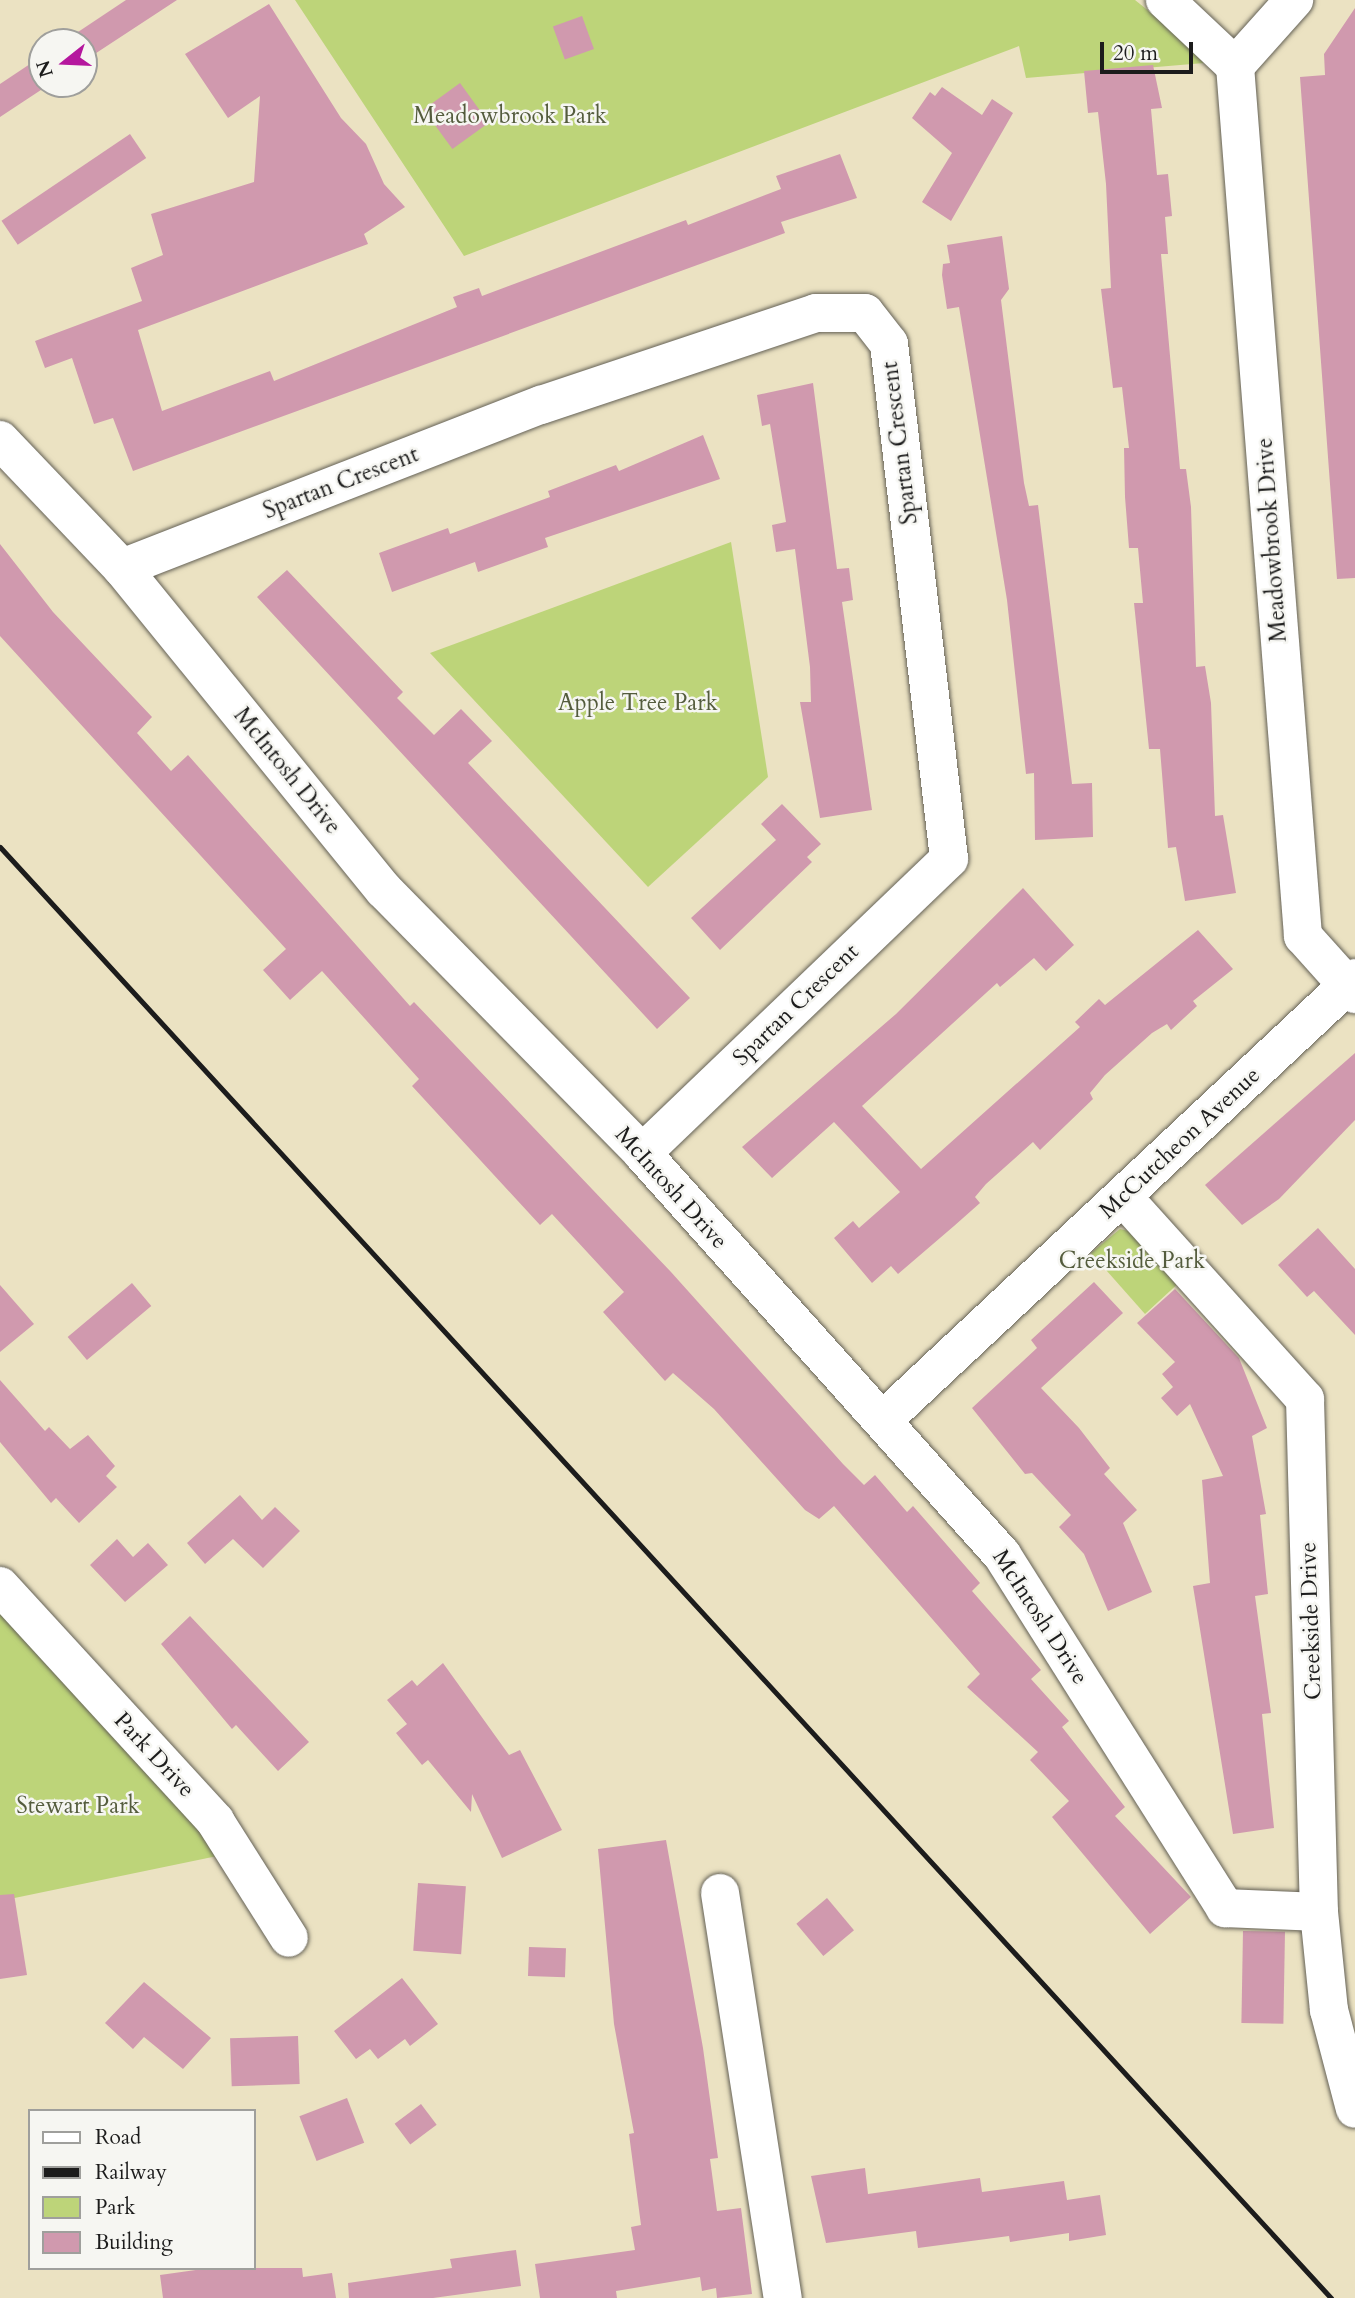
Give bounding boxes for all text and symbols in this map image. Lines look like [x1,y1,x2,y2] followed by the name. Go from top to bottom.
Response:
[28,28,98,98] north arrow
[1103,28,1196,72] scale bar
[1113,39,1158,68] text: 20 m
[30,57,60,81] text: N
[413,102,607,130] park label: Meadowbrook Park
[876,360,924,526] street label: Spartan Crescent
[1251,437,1293,643] street label: Meadowbrook Drive
[260,441,422,525] street label: Spartan Crescent
[558,689,718,717] park label: Apple Tree Park
[228,702,346,840] street label: McIntosh Drive
[727,938,865,1072] street label: Spartan Crescent
[1094,1061,1266,1225] street label: McCutcheon Avenue
[609,1121,733,1255] street label: McIntosh Drive
[1059,1247,1205,1275] park label: Creekside Park
[1294,1542,1328,1700] street label: Creekside Drive
[986,1545,1094,1689] street label: McIntosh Drive
[108,1707,200,1803] street label: Park Drive
[16,1792,140,1820] park label: Stewart Park
[28,2109,256,2270] legend
[95,2123,141,2152] text: Road
[95,2158,167,2187] text: Railway
[95,2193,135,2222] text: Park
[95,2228,173,2257] text: Building

